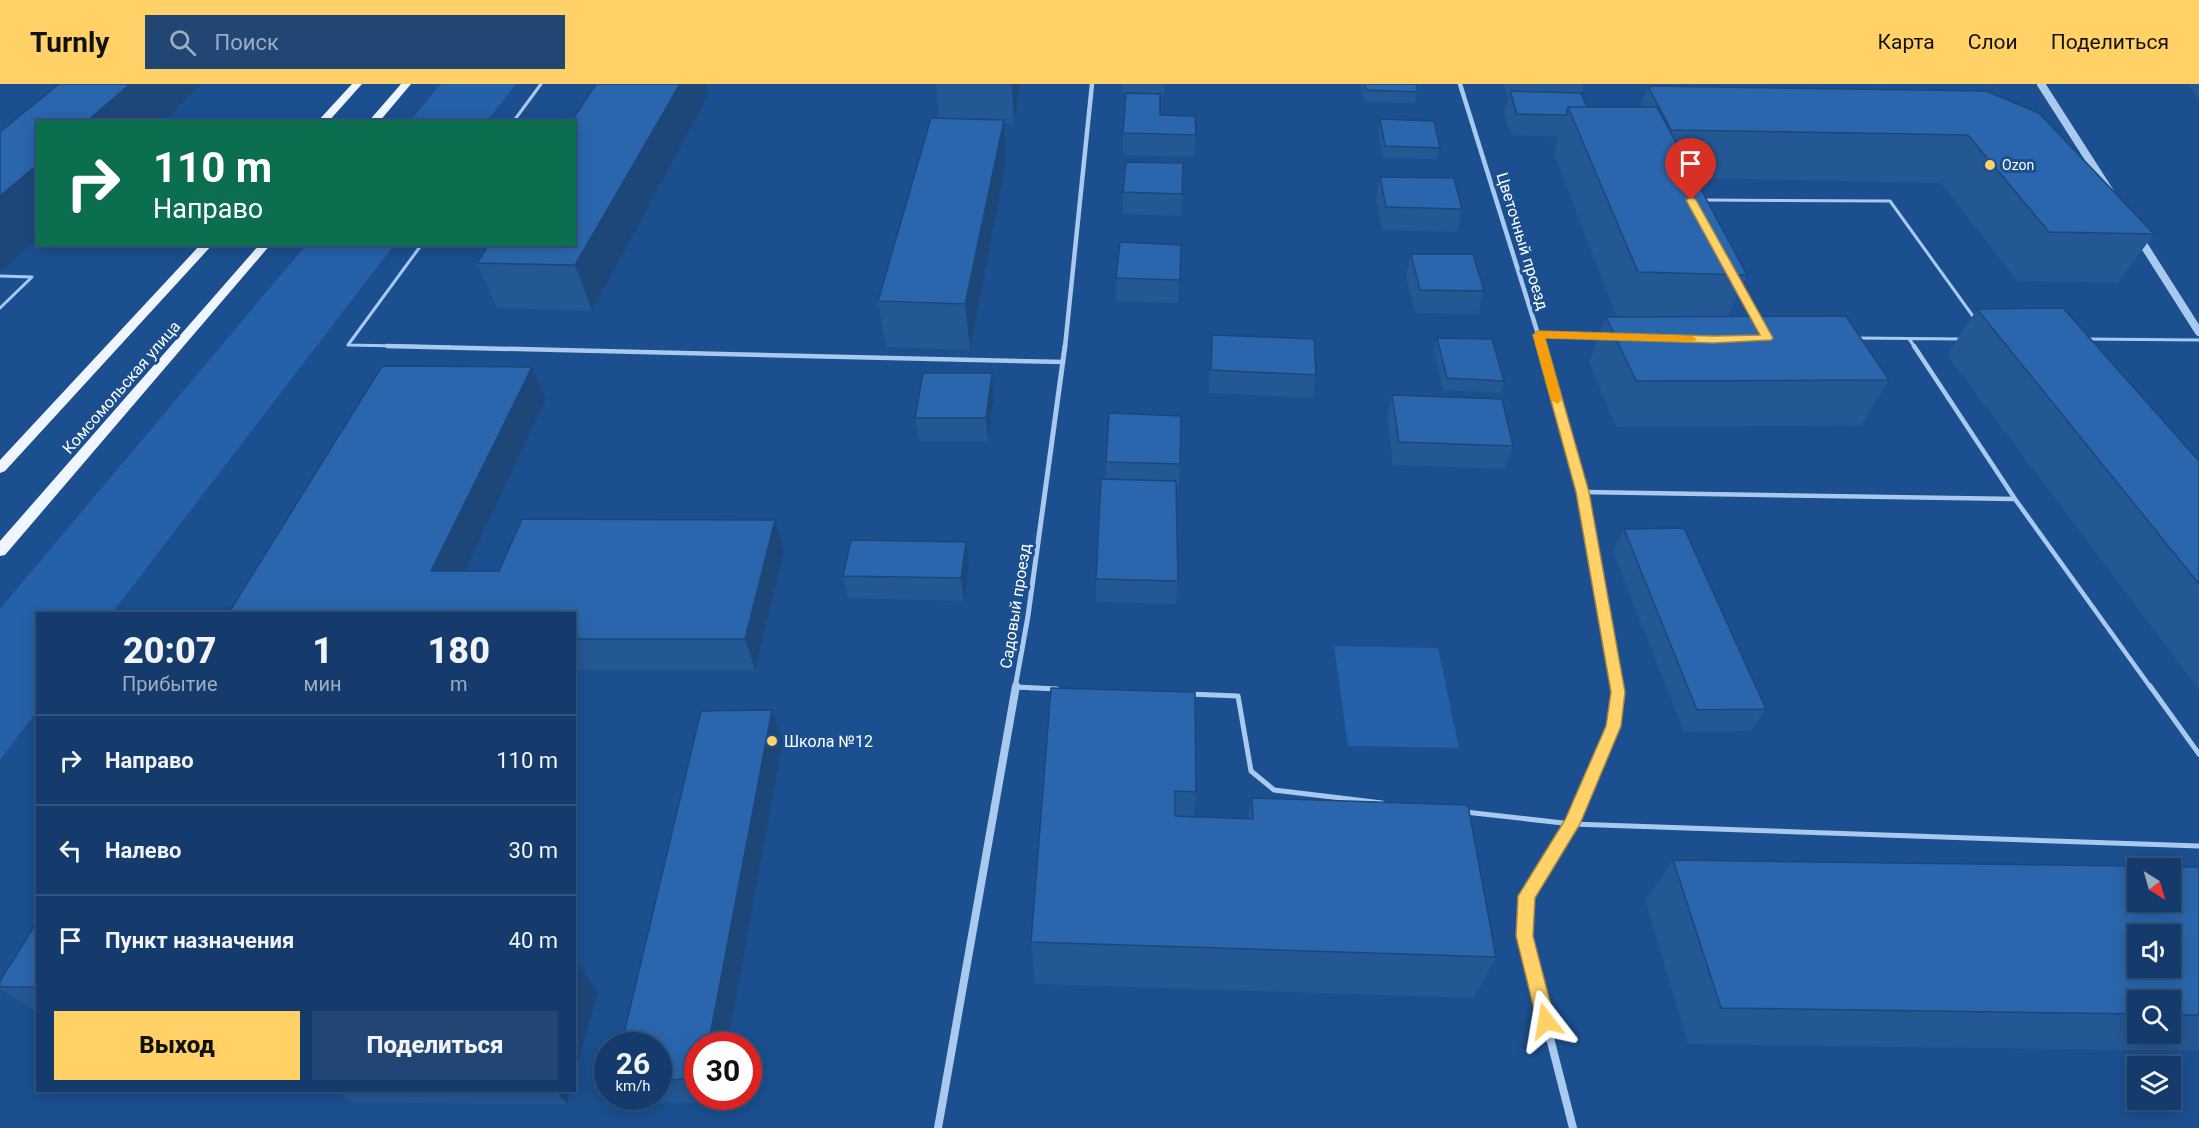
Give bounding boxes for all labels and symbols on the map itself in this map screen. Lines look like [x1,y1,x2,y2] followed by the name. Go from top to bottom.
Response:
[1665,138,1716,200] pin
[2002,157,2034,173] place label: Ozon
[1983,158,1997,172] marker: Ozon
[1493,170,1553,313] street label: Цветочный проезд
[59,317,184,458] street label: Комсомольская улица
[996,542,1035,670] street label: Садовый проезд
[784,732,873,751] place label: Школа №12
[765,734,779,748] marker: Школа №12
[2127,858,2181,912] north arrow
[1514,989,1578,1053] position arrow
[684,1032,762,1110] speed limit sign: 30

